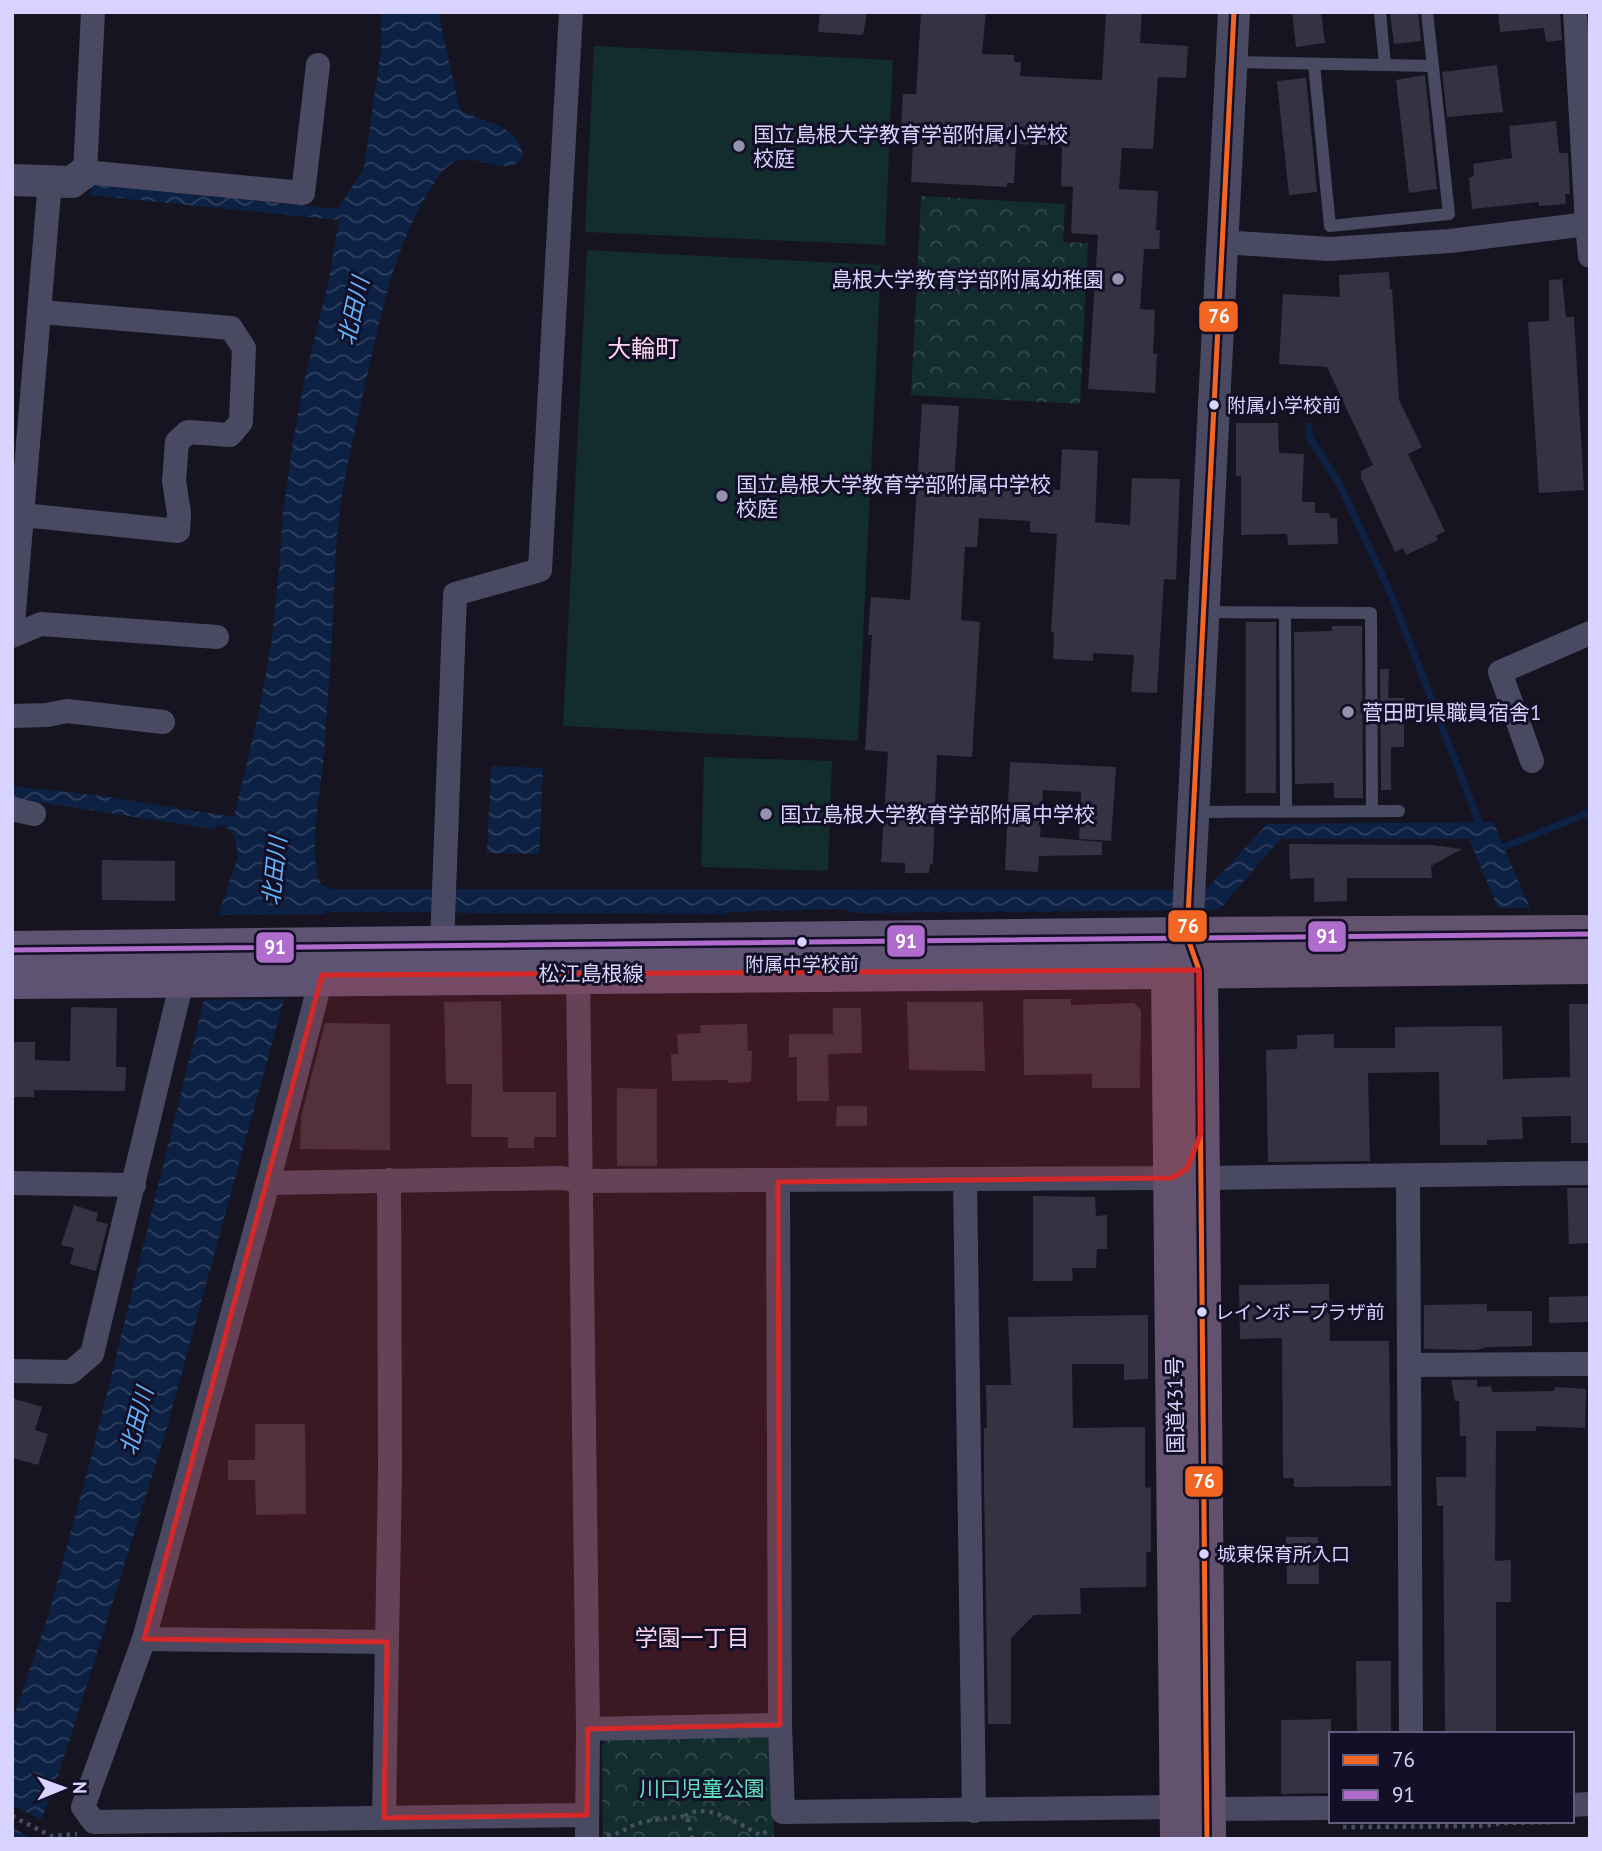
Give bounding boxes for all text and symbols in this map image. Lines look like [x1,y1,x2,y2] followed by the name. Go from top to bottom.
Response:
[753,121,1068,172] place label: 国立島根大学教育学部附属小学校 校庭
[731,138,747,154] marker: 国立島根大学教育学部附属小学校 校庭
[831,266,1104,293] place label: 島根大学教育学部附属幼稚園
[331,271,376,348] water label: 北田川
[1110,271,1126,287] marker: 島根大学教育学部附属幼稚園
[1198,300,1239,333] line badge: 76
[1208,304,1230,328] text: 76
[607,333,679,364] district label: 大輪町
[1227,393,1341,417] place label: 附属小学校前
[1207,398,1221,412] marker: 附属小学校前
[736,471,1051,522] place label: 国立島根大学教育学部附属中学校 校庭
[714,488,730,504] marker: 国立島根大学教育学部附属中学校 校庭
[1362,699,1541,726] place label: 菅田町県職員宿舎1
[1340,704,1356,720] marker: 菅田町県職員宿舎1
[780,801,1095,828] place label: 国立島根大学教育学部附属中学校
[758,806,774,822] marker: 国立島根大学教育学部附属中学校
[256,832,292,907] water label: 北田川
[1167,909,1208,943] line badge: 76
[1177,914,1199,938] text: 76
[1307,920,1347,953] line badge: 91
[886,924,926,958] line badge: 91
[1316,924,1338,948] text: 91
[895,929,917,953] text: 91
[255,931,295,964] line badge: 91
[264,935,286,959] text: 91
[795,935,809,949] marker: 附属中学校前
[745,952,859,976] place label: 附属中学校前
[539,960,644,987] street label: 松江島根線
[1215,1300,1385,1324] place label: レインボープラザ前
[1195,1305,1209,1319] marker: レインボープラザ前
[1161,1356,1189,1454] street label: 国道431号
[113,1381,160,1458] water label: 北田川
[1184,1465,1224,1498] line badge: 76
[1193,1469,1215,1493] text: 76
[1217,1542,1350,1566] place label: 城東保育所入口
[1197,1547,1211,1561] marker: 城東保育所入口
[635,1623,750,1652] district label: 学園一丁目
[1329,1732,1574,1823] legend
[1392,1746,1415,1773] text: 76
[28,1753,98,1823] north arrow
[639,1775,765,1802] park label: 川口児童公園
[68,1781,92,1794] text: N
[1392,1781,1415,1808] text: 91

